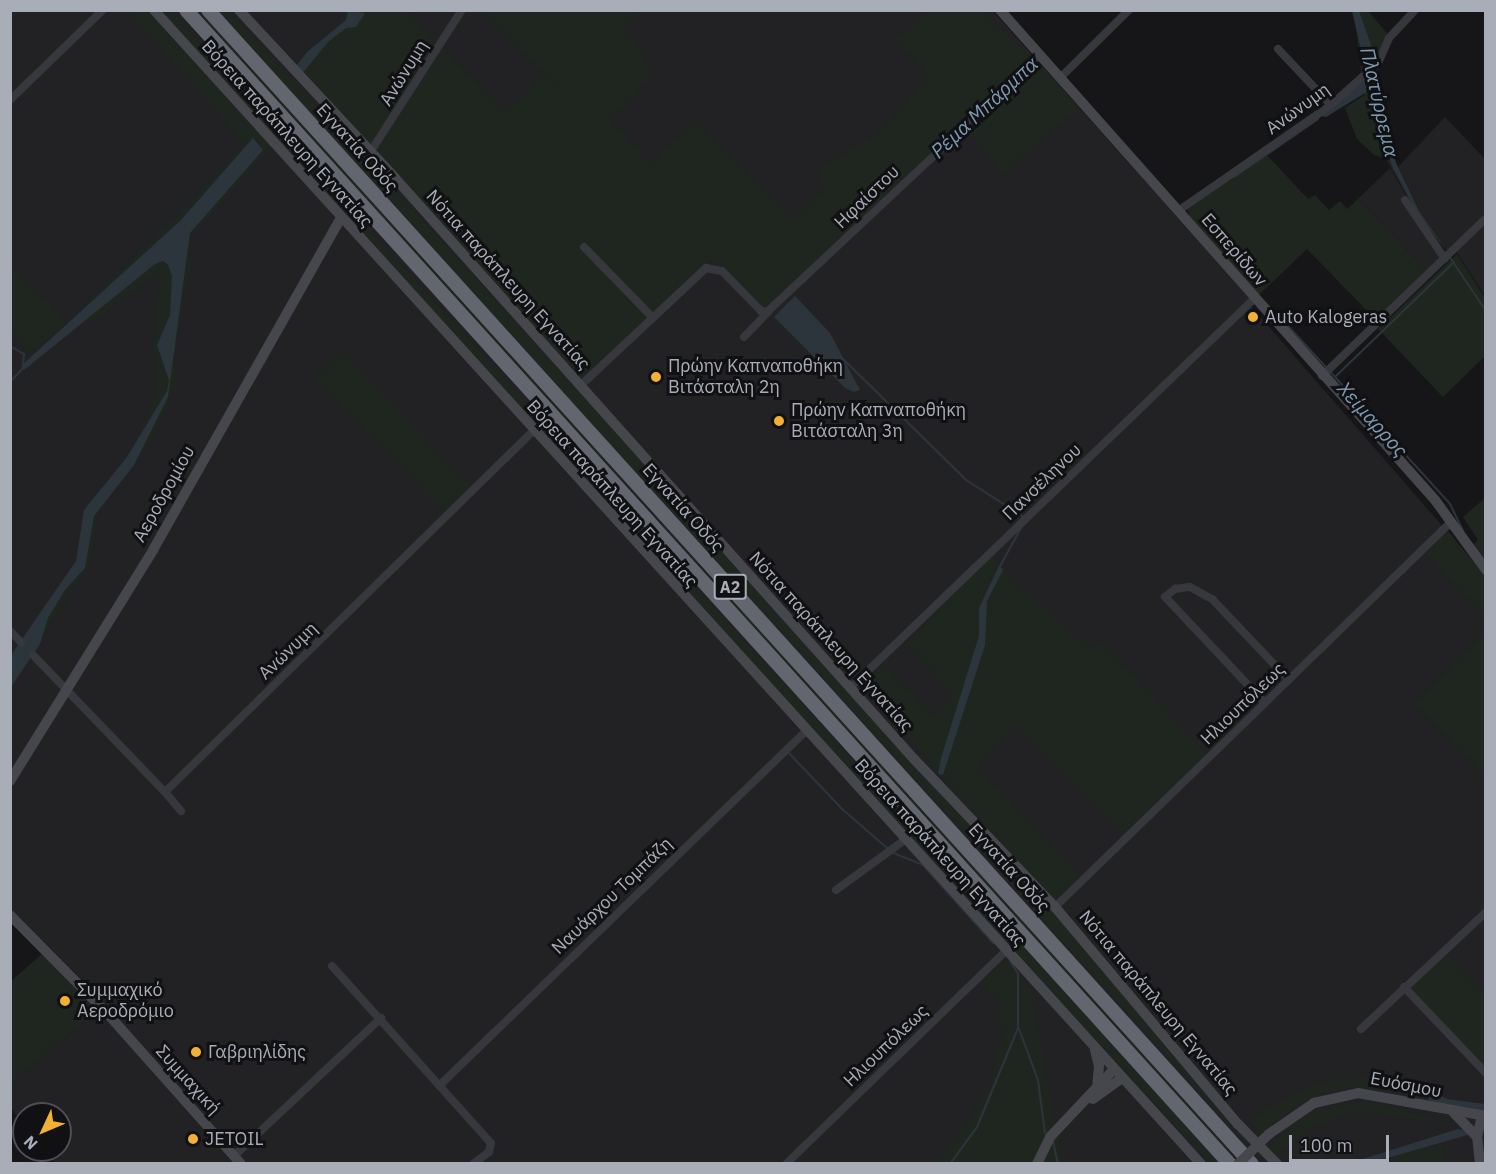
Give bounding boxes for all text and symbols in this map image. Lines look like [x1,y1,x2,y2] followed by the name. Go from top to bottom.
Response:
[197,36,377,232] street label: Βόρεια παράπλευρη Εγνατίας
[375,36,433,110] street label: Ανώνυμη
[1356,45,1404,159] water label: Πλατύρρεμα
[925,51,1043,163] water label: Ρέμα Μπάρμπα
[1262,79,1334,139] street label: Ανώνυμη
[312,99,402,197] street label: Εγνατία Οδός
[830,161,904,233] street label: Ηφαίστου
[421,185,595,375] street label: Νότια παράπλευρη Εγνατίας
[1197,209,1271,291] street label: Εσπερίδων
[1265,306,1387,328] place label: Auto Kalogeras
[1246,310,1260,324] marker: Auto Kalogeras
[668,356,843,398] place label: Πρώην Καπναποθήκη Βιτάσταλη 2η
[649,370,663,384] marker: Πρώην Καπναποθήκη Βιτάσταλη 2η
[1333,376,1413,462] water label: Χείμαρρος
[522,396,702,592] street label: Βόρεια παράπλευρη Εγνατίας
[791,400,966,442] place label: Πρώην Καπναποθήκη Βιτάσταλη 3η
[772,414,786,428] marker: Πρώην Καπναποθήκη Βιτάσταλη 3η
[998,439,1086,525] street label: Πανσέληνου
[129,442,199,546] street label: Αεροδρομίου
[638,459,728,557] street label: Εγνατία Οδός
[744,547,918,737] street label: Νότια παράπλευρη Εγνατίας
[714,574,746,600] road number: Α2
[254,618,322,684] street label: Ανώνυμη
[1196,658,1290,750] street label: Ηλιουπόλεως
[850,755,1030,951] street label: Βόρεια παράπλευρη Εγνατίας
[964,819,1054,917] street label: Εγνατία Οδός
[547,833,677,959] street label: Ναυάρχου Τομπάζη
[1074,906,1242,1100] street label: Νότια παράπλευρη Εγνατίας
[77,980,174,1022] place label: Συμμαχικό Αεροδρόμιο
[58,994,72,1008] marker: Συμμαχικό Αεροδρόμιο
[839,1000,933,1092] street label: Ηλιουπόλεως
[151,1041,225,1119] street label: Συμμαχική
[208,1041,306,1063] place label: Γαβριηλίδης
[189,1045,203,1059] marker: Γαβριηλίδης
[1369,1068,1443,1102] street label: Ευόσμου
[12,1102,72,1162] north arrow
[1292,1123,1392,1161] scale bar
[205,1128,264,1150] place label: JETOIL
[19,1132,42,1154] text: N
[186,1132,200,1146] marker: JETOIL
[1300,1134,1352,1157] text: 100 m

